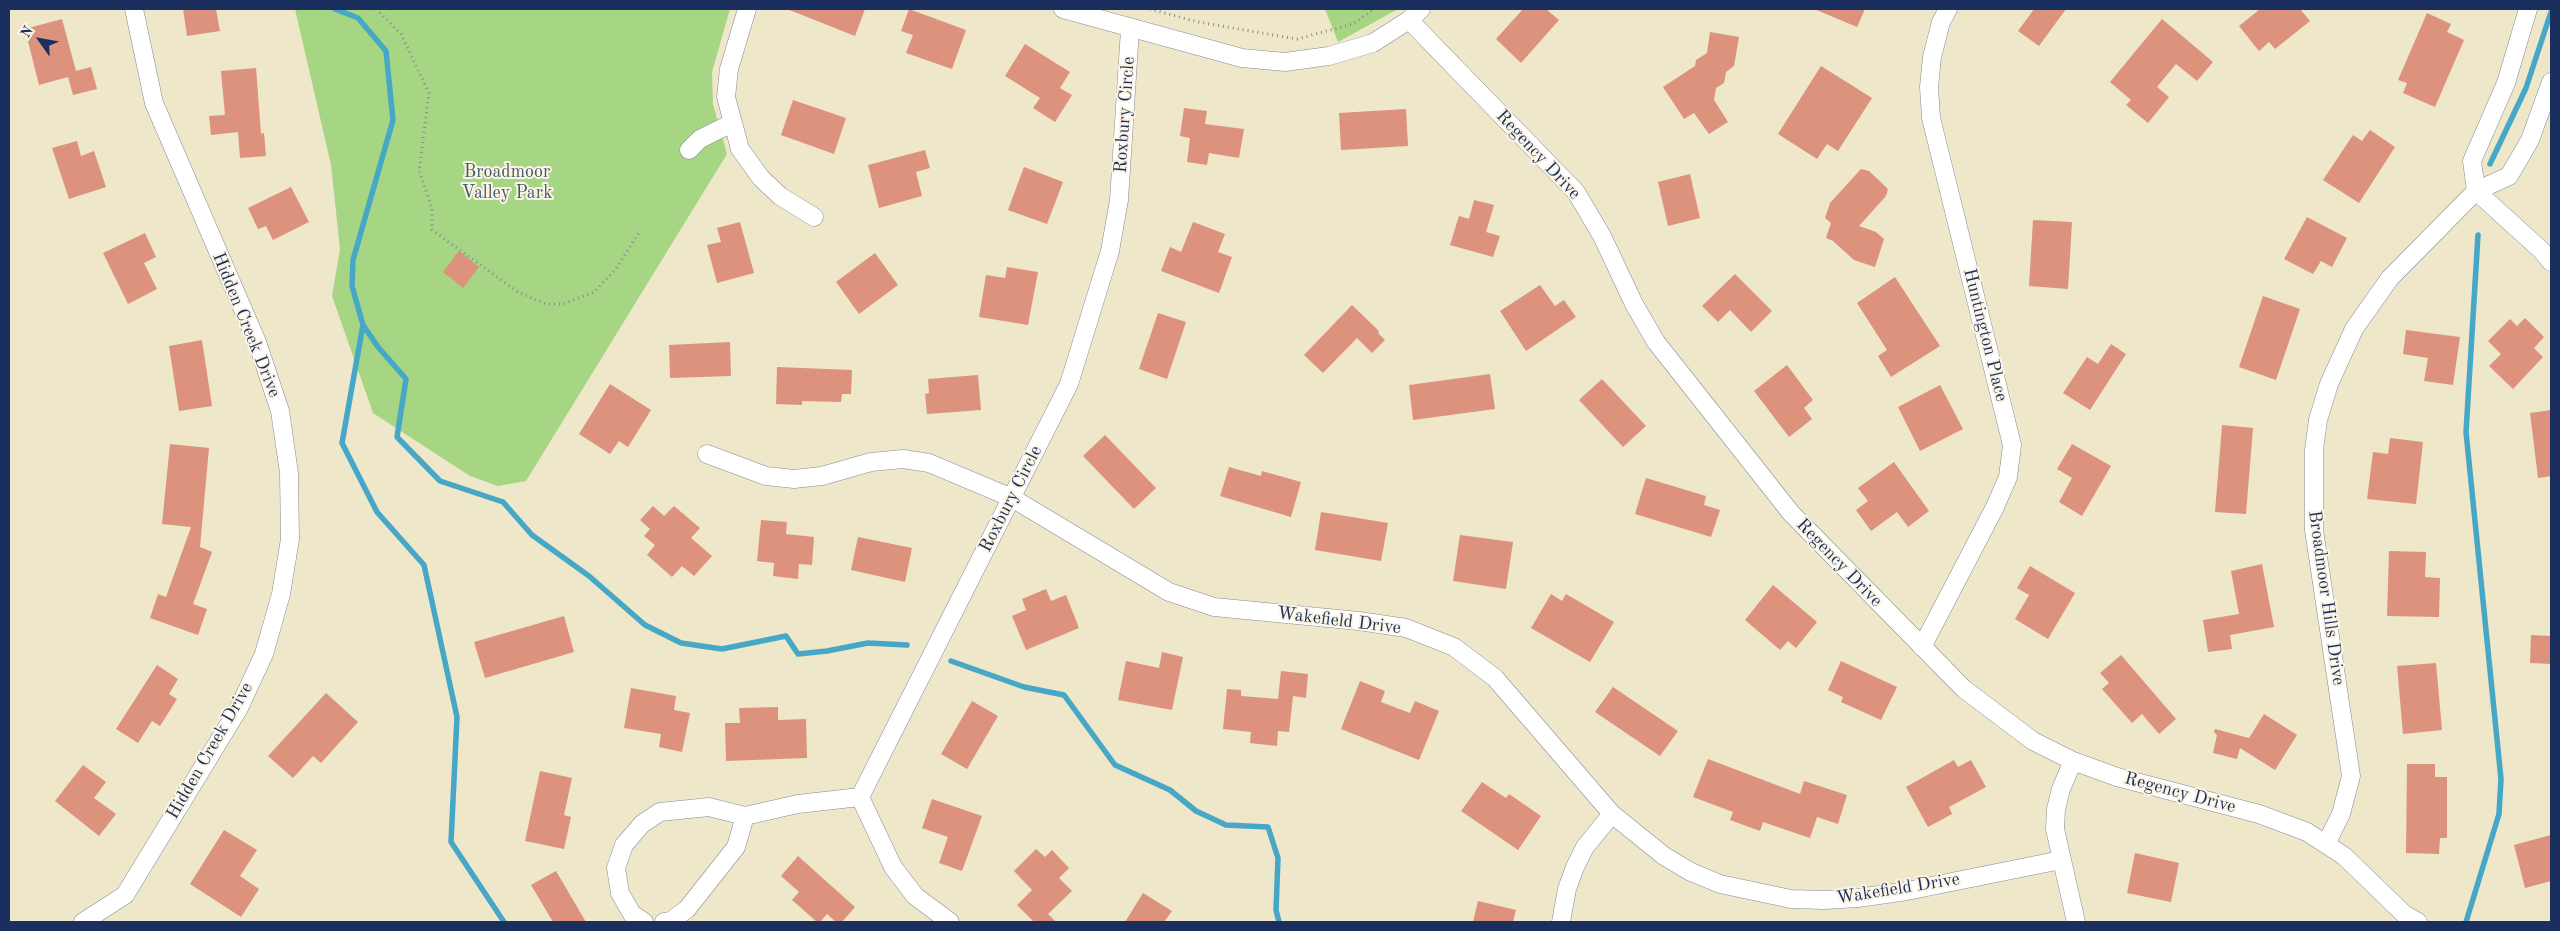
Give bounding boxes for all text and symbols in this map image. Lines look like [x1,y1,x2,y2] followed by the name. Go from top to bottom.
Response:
[15,15,65,65] north arrow
[19,24,36,40] text: N
[1110,56,1140,174] street label: Roxbury Circle
[1491,106,1585,204] street label: Regency Drive
[461,161,553,203] park label: Broadmoor Valley Park
[207,249,285,401] street label: Hidden Creek Drive
[1958,266,2012,404] street label: Huntington Place
[975,442,1047,556] street label: Roxbury Circle
[2303,509,2349,687] street label: Broadmoor Hills Drive
[1791,514,1887,612] street label: Regency Drive
[1276,603,1402,639] street label: Wakefield Drive
[162,679,258,823] street label: Hidden Creek Drive
[2122,768,2238,818] street label: Regency Drive
[1835,869,1961,909] street label: Wakefield Drive

